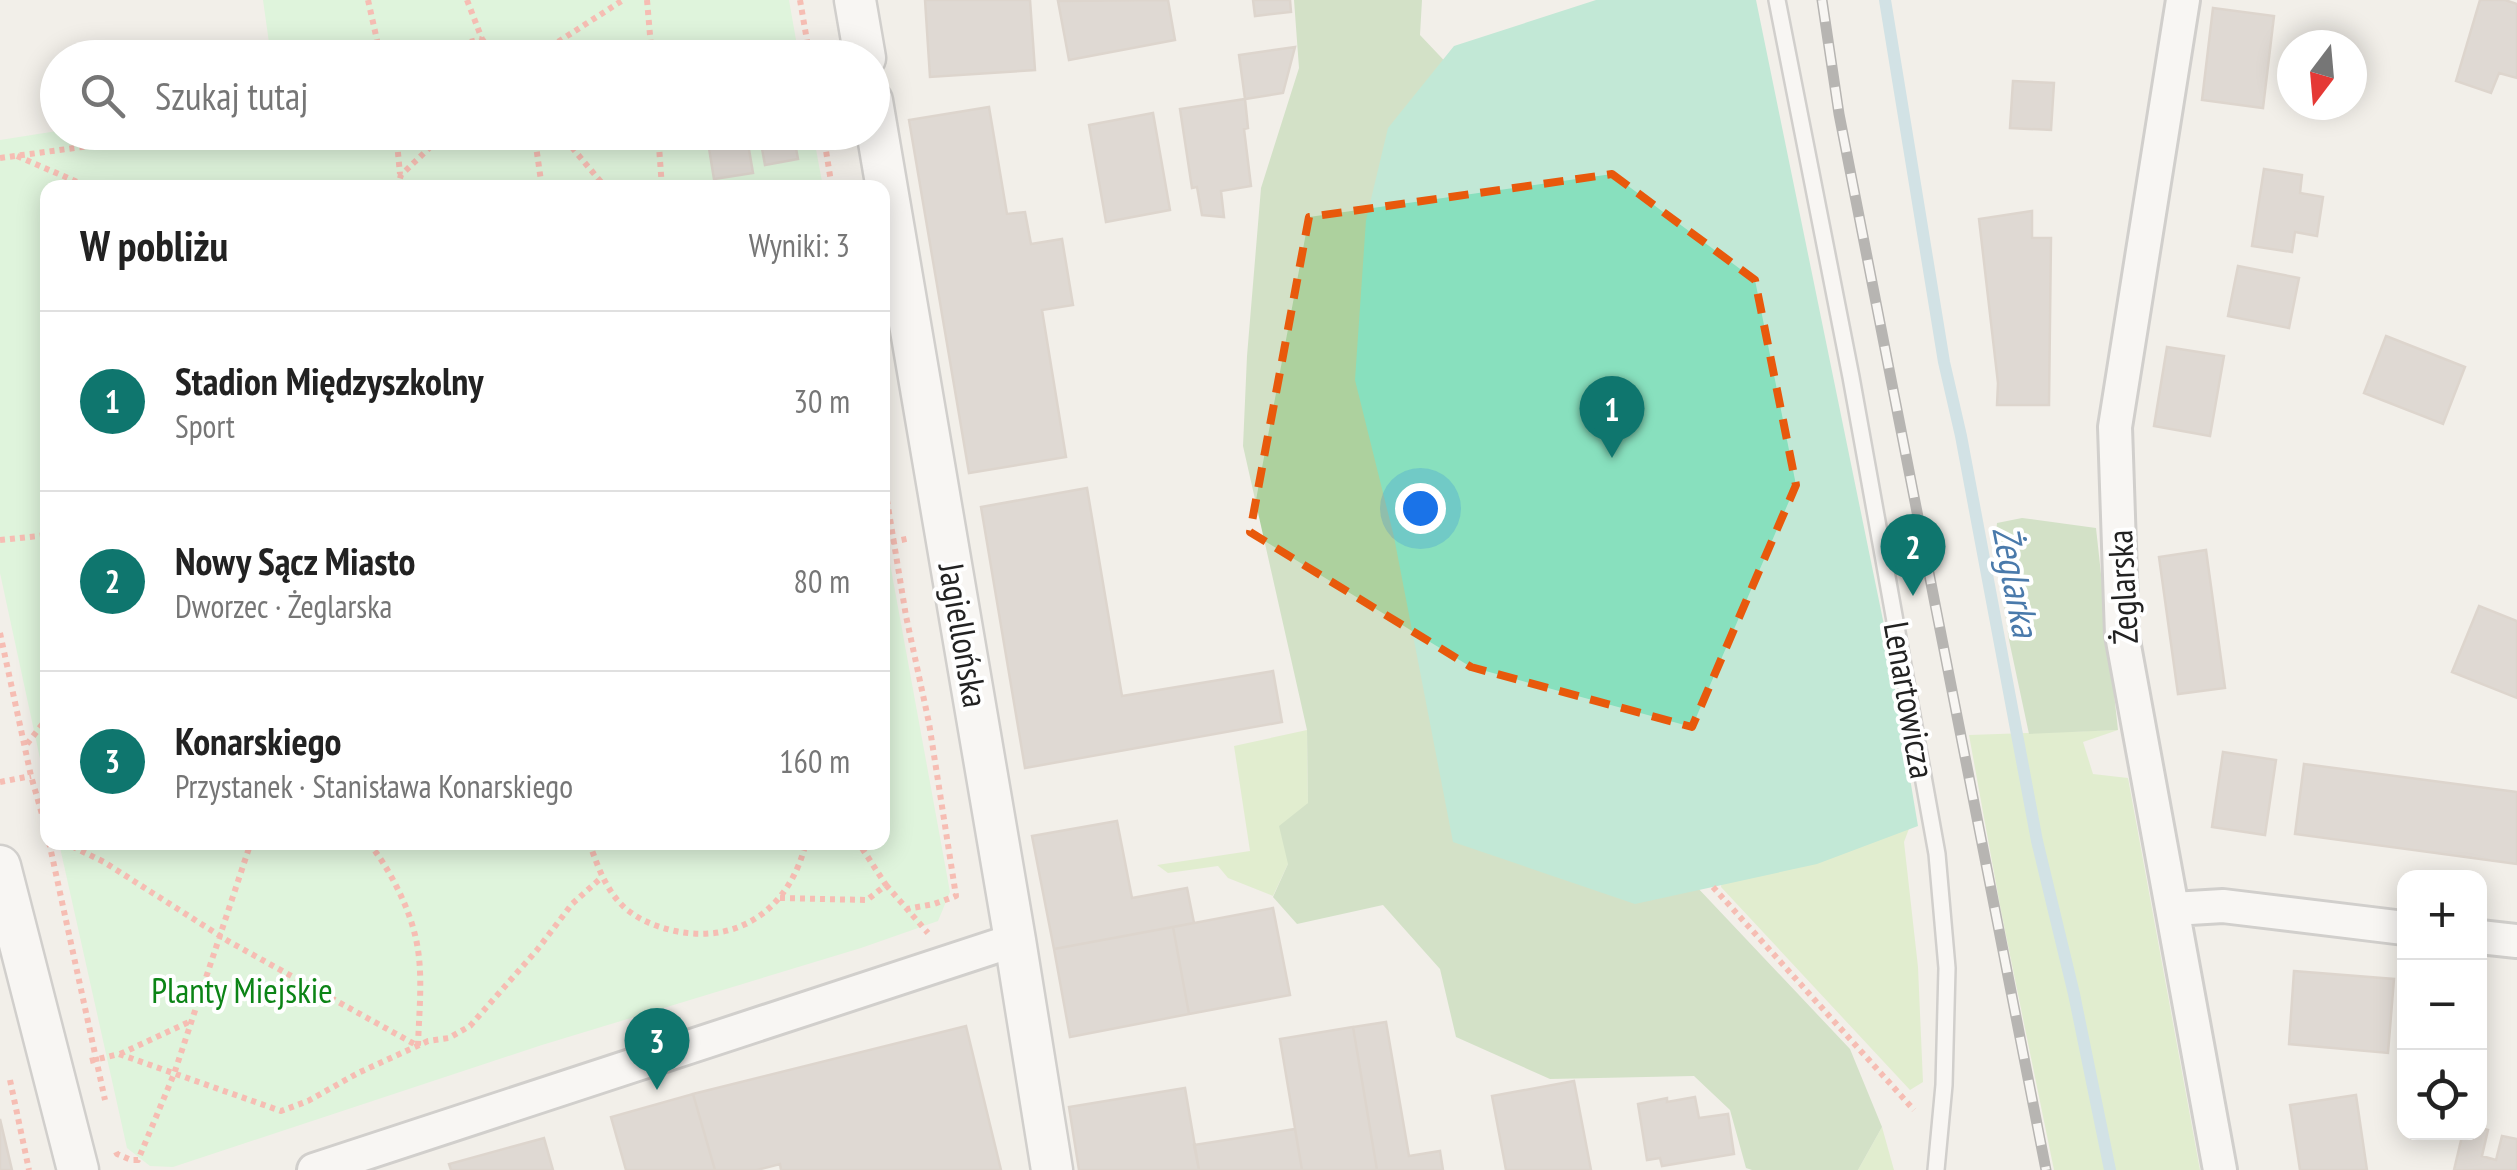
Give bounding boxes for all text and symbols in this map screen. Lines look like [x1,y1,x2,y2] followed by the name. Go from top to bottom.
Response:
[2277,30,2367,120] north arrow
[40,40,890,150] search box
[75,68,130,123] icon: search
[155,71,308,120] text: Szukaj tutaj
[80,218,228,273] text: W pobliżu
[749,224,850,266] text: Wyniki: 3
[175,356,484,405] text: Stadion Międzyszkolny
[1580,376,1644,458] pin: 1
[105,380,120,422] text: 1
[794,380,850,422] text: 30 m
[175,405,235,447] text: Sport
[1395,483,1446,534] your location
[1880,514,1946,596] pin: 2
[1982,522,2052,642] water label: Żeglarka
[2096,529,2148,645] street label: Żeglarska
[175,536,416,585] text: Nowy Sącz Miasto
[929,558,999,711] street label: Jagiellońska
[105,560,120,602] text: 2
[794,560,850,602] text: 80 m
[175,585,392,627] text: Dworzec · Żeglarska
[1874,618,1946,782] street label: Lenartowicza
[175,716,342,765] text: Konarskiego
[105,740,120,782] text: 3
[779,740,850,782] text: 160 m
[175,765,573,807] text: Przystanek · Stanisława Konarskiego
[2397,870,2487,1140] map controls
[2397,870,2487,960] button: +
[2397,960,2487,1050] button: −
[151,967,333,1013] park label: Planty Miejskie
[624,1008,690,1090] pin: 3
[2397,1050,2487,1140] button: locate

